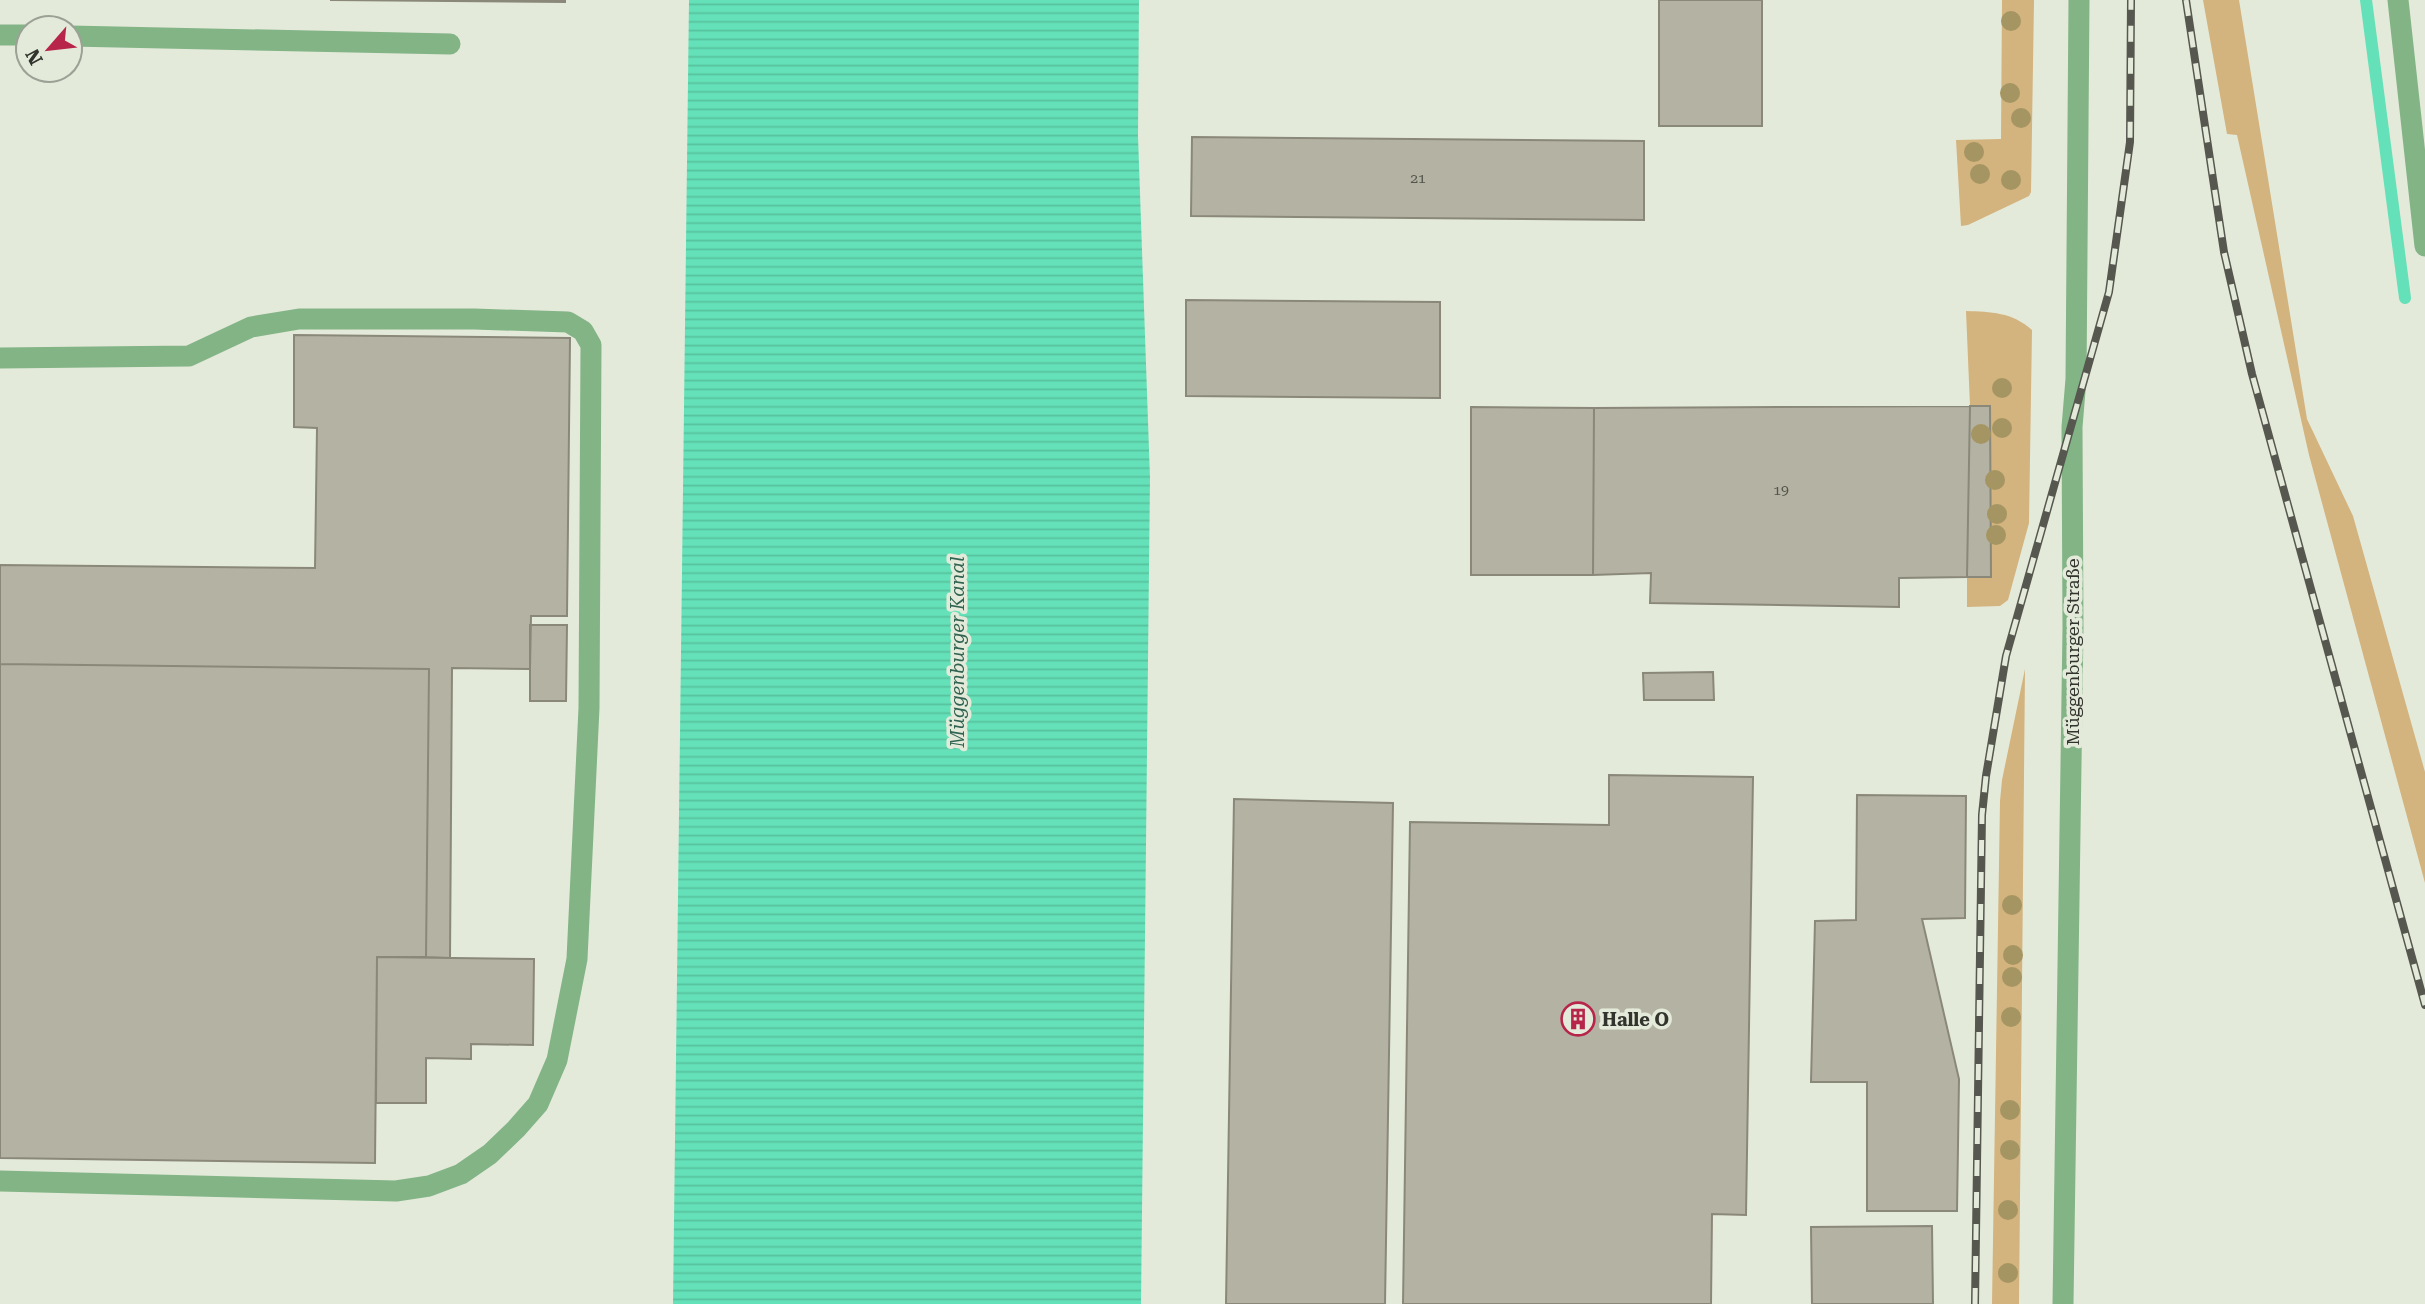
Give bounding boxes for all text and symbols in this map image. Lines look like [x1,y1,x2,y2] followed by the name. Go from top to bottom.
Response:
[14,14,84,84] north arrow
[21,45,48,69] text: N
[1410,170,1426,186] house number: 21
[1773,482,1789,498] house number: 19
[946,556,969,749] water label: Müggenburger Kanal
[2062,558,2083,746] street label: Müggenburger Straße
[1559,1000,1597,1038] building icon: Halle O
[1602,1009,1669,1030] place label: Halle O

